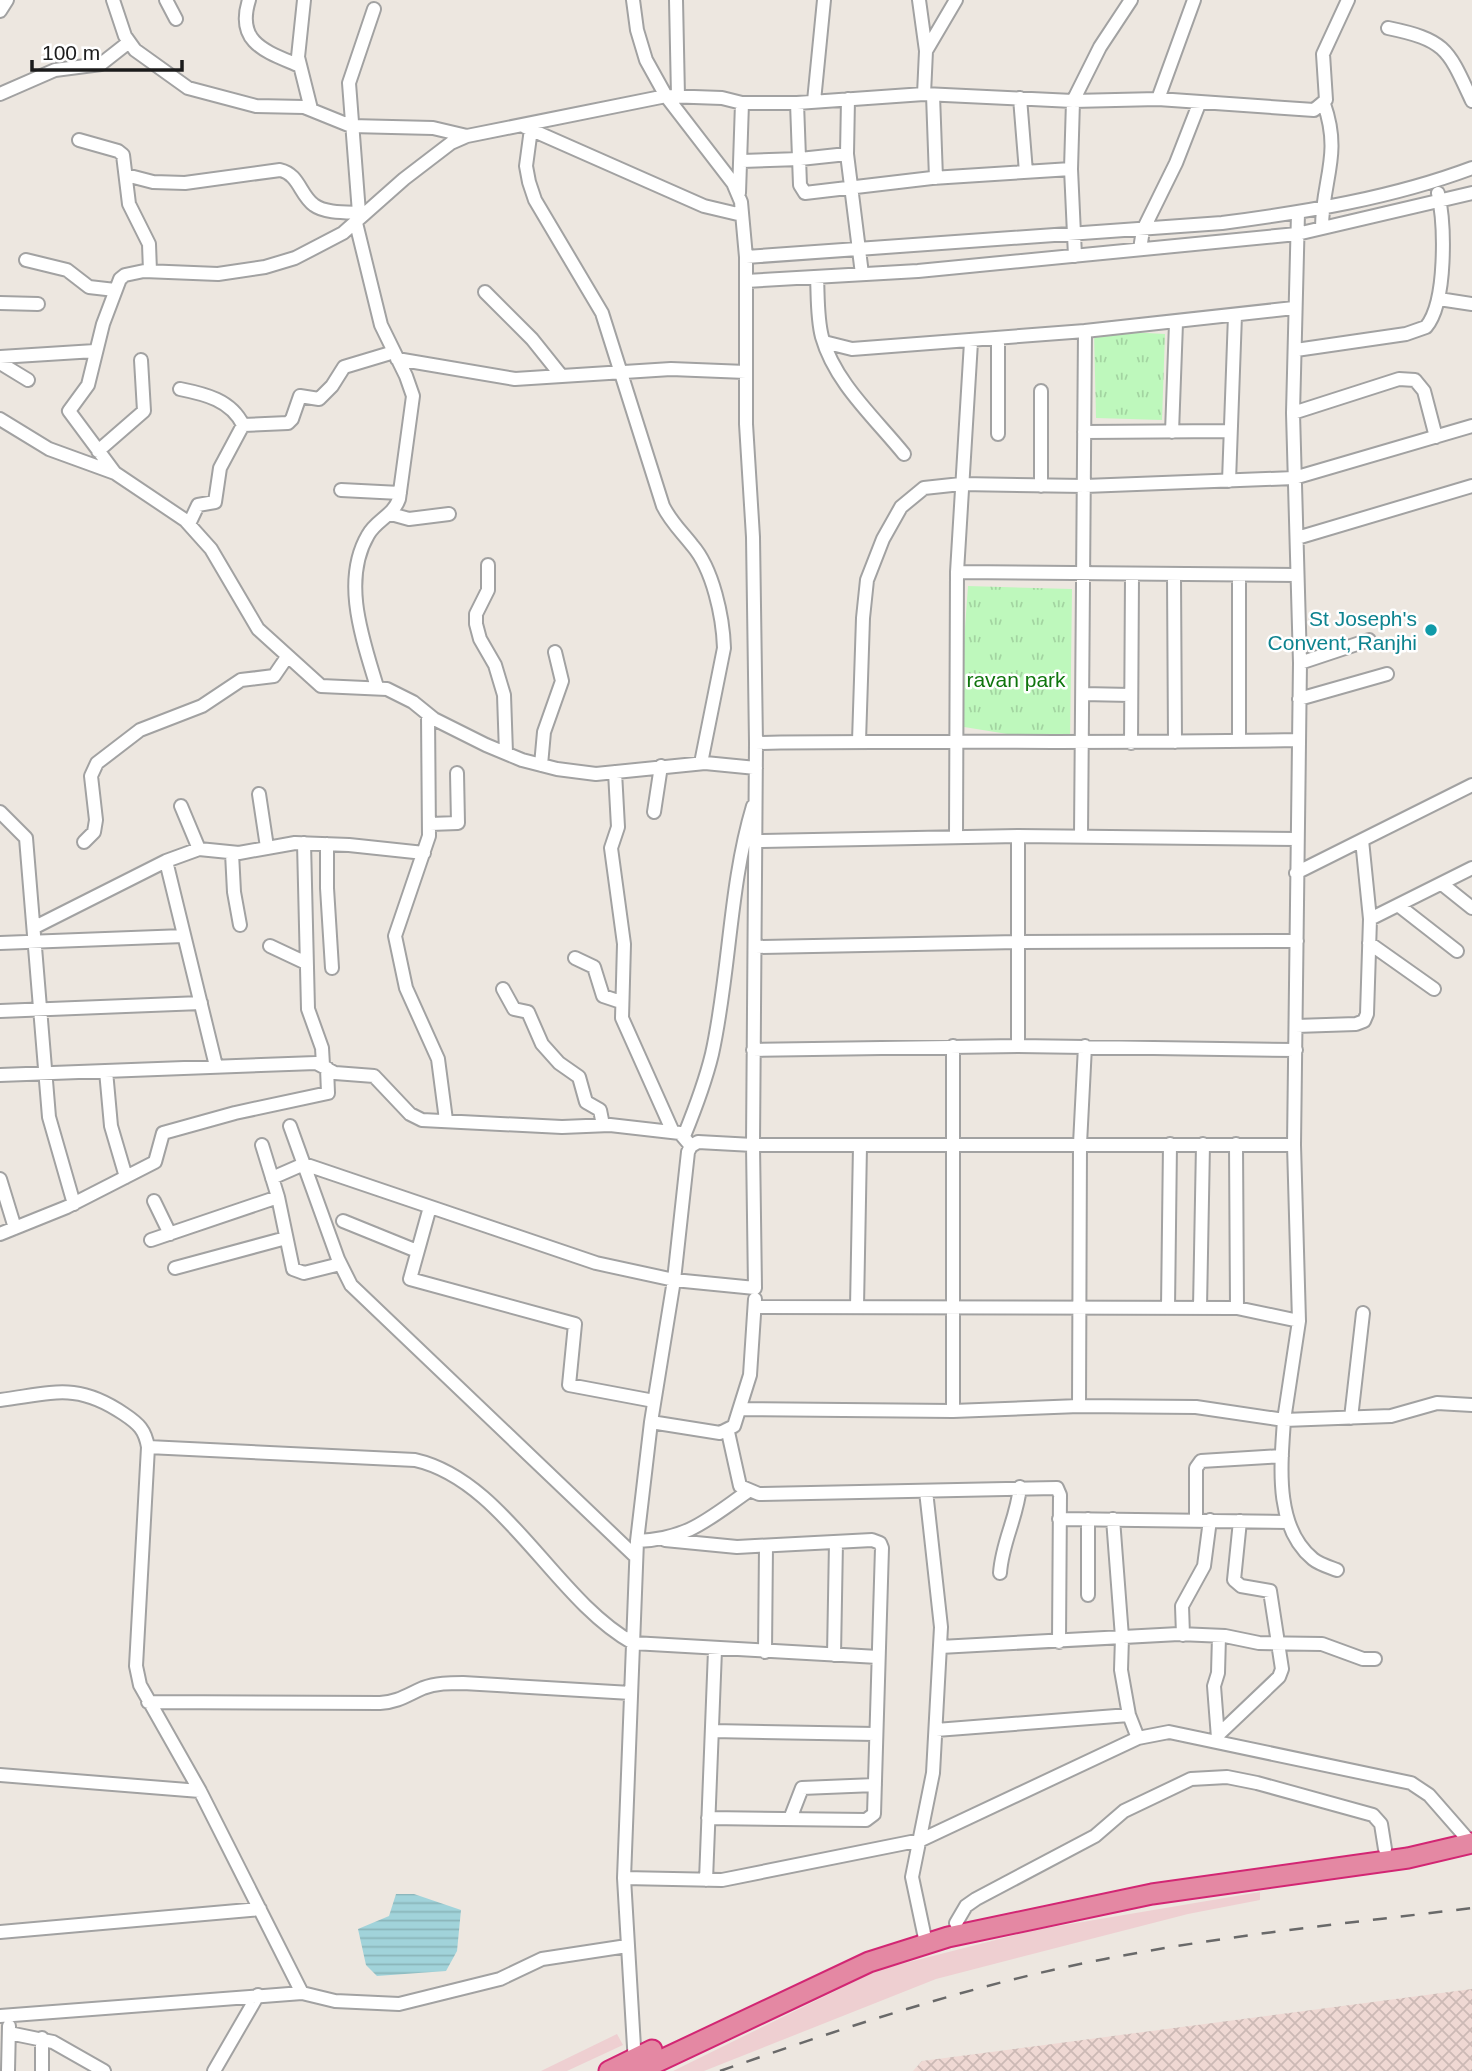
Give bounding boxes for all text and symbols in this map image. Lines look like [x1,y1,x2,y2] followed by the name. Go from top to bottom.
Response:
[32,28,182,72] scale bar
[42,41,100,64] text: 100 m
[1268,607,1417,654] place label: St Joseph's Convent, Ranjhi
[1423,622,1439,638] marker: St Joseph's Convent, Ranjhi
[966,668,1066,691] park label: ravan park

